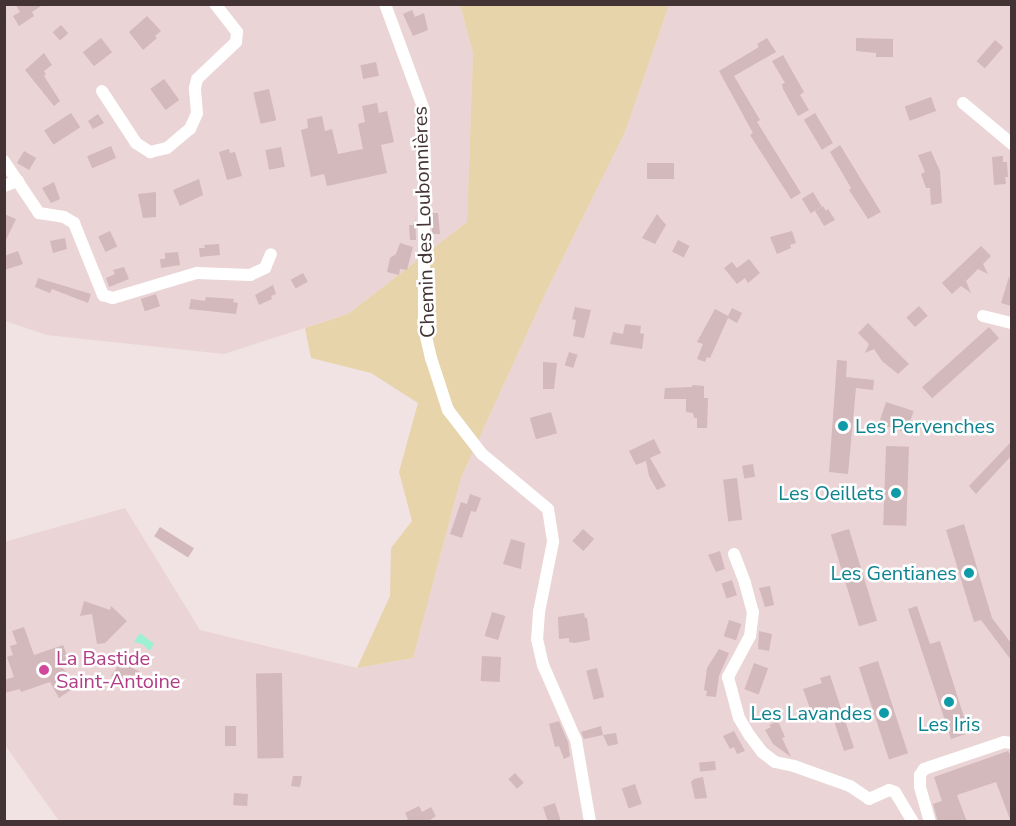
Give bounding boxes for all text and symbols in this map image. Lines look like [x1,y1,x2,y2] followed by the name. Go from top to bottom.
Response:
[408,106,440,338] street label: Chemin des Loubonnières
[855,414,995,438] place label: Les Pervenches
[836,419,850,433] marker: Les Pervenches
[778,481,884,505] place label: Les Oeillets
[889,486,903,500] marker: Les Oeillets
[830,561,957,585] place label: Les Gentianes
[962,566,976,580] marker: Les Gentianes
[56,646,180,693] place label: La Bastide Saint-Antoine
[37,663,51,677] marker: La Bastide Saint-Antoine
[942,695,956,709] marker: Les Iris
[751,701,872,725] place label: Les Lavandes
[877,706,891,720] marker: Les Lavandes
[918,712,980,736] place label: Les Iris

